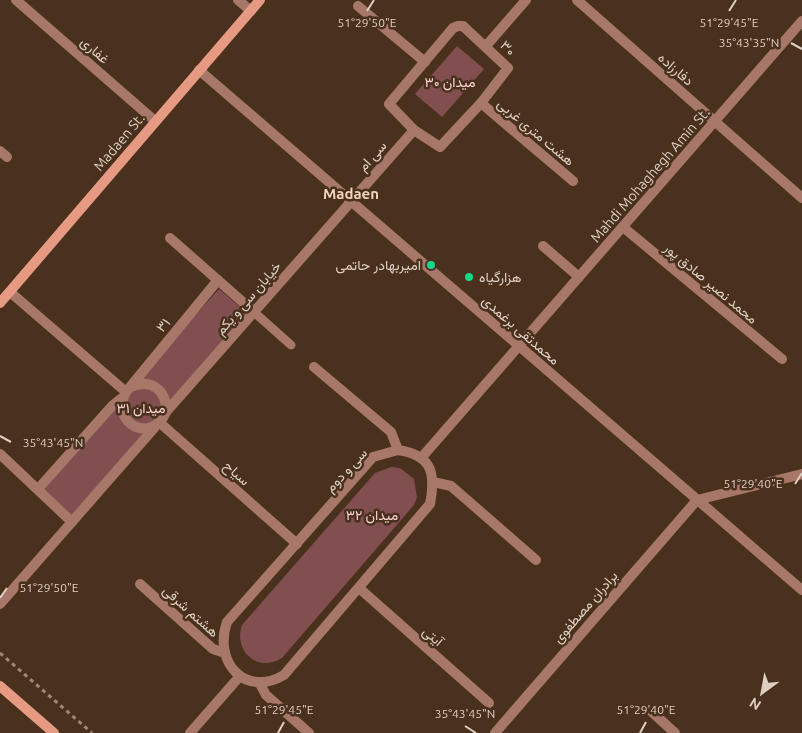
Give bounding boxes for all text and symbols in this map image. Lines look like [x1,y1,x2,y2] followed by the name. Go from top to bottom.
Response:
[338,16,397,29] text: 51°29'50"E
[700,16,759,29] text: 51°29'45"E
[77,33,113,67] street label: غفاری
[719,36,779,49] text: 35°43'35"N
[497,37,519,59] street label: ۳۰
[654,49,697,90] street label: دفارزاده
[424,74,476,91] park label: میدان ۳۰
[494,95,578,170] street label: هشت متری غربی
[587,104,713,246] street label: Mahdi Mohaghegh Amin St.
[90,110,148,174] street label: Madaen St.
[354,138,390,175] street label: سی ام
[323,185,379,202] district label: Madaen
[659,239,761,328] street label: محمد نصیر صادق پور
[336,257,421,274] place label: امیربهادر حاتمی
[212,258,285,339] street label: خیابان سی و یکم
[425,259,437,271] marker: امیربهادر حاتمی
[479,269,522,286] place label: هزارگیاه
[463,271,475,283] marker: هزارگیاه
[478,292,563,369] street label: محمدتقی برغمدی
[153,315,173,335] street label: ۳۱
[116,400,166,417] park label: میدان ۳۱
[23,436,83,449] text: 35°43'45"N
[322,445,371,496] street label: سی و دوم
[219,457,253,491] street label: سیاح
[724,477,783,490] text: 51°29'40"E
[346,507,398,524] park label: میدان ۳۲
[549,568,621,647] street label: برادران مصطفوی
[20,581,79,594] text: 51°29'50"E
[159,582,222,641] street label: هشتم شرقی
[419,623,448,651] street label: آیتی
[737,668,787,718] north arrow
[746,694,764,714] text: N
[255,703,314,716] text: 51°29'45"E
[617,703,676,716] text: 51°29'40"E
[435,707,495,720] text: 35°43'45"N

